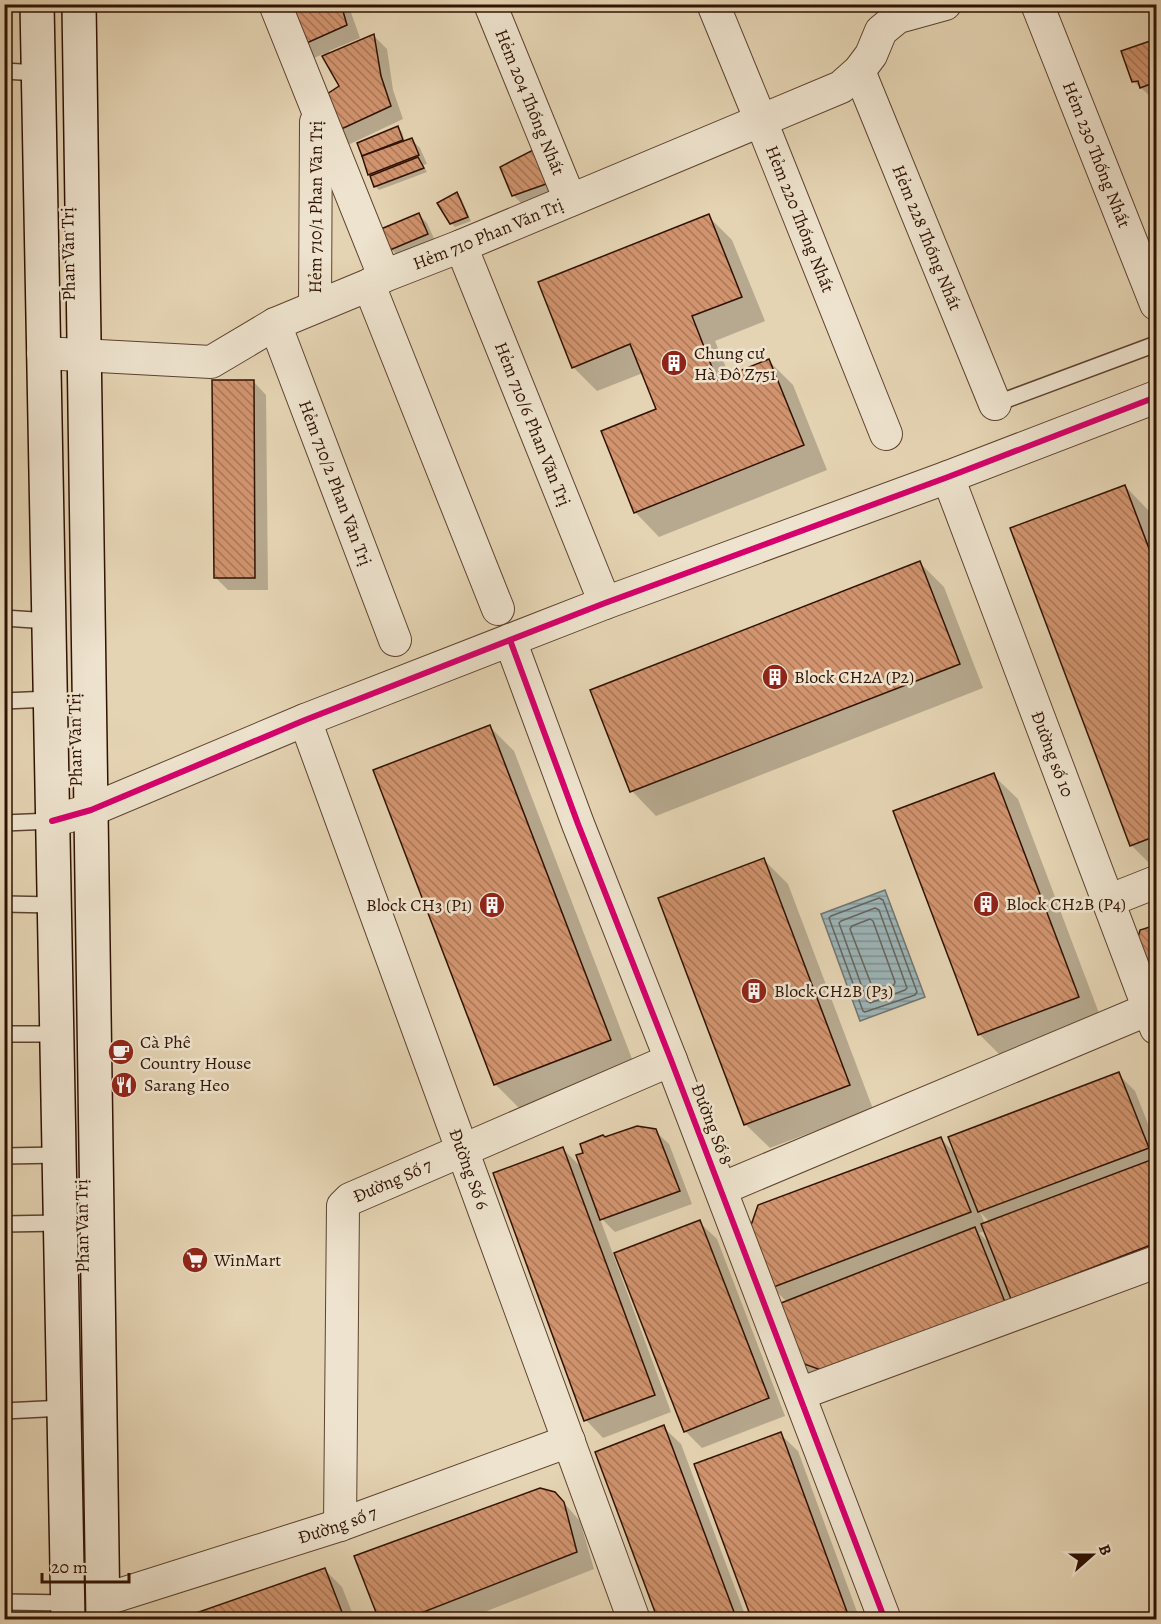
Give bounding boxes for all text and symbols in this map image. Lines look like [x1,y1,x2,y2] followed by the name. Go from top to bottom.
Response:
[489,25,571,179] street label: Hẻm 204 Thống Nhất
[1057,78,1137,231] street label: Hẻm 230 Thống Nhất
[303,120,328,294] street label: Hẻm 710/1 Phan Văn Trị
[760,142,840,296] street label: Hẻm 220 Thống Nhất
[887,161,968,314] street label: Hẻm 228 Thống Nhất
[409,193,567,276] street label: Hẻm 710 Phan Văn Trị
[55,207,81,301] street label: Phan Văn Trị
[489,338,577,510] street label: Hẻm 710/6 Phan Văn Trị
[694,341,776,386] place label: Chung cư Hà Đô Z751
[659,348,689,378] building icon: Chung cư Hà Đô Z751
[293,397,378,569] street label: Hẻm 710/2 Phan Văn Trị
[760,662,790,692] building icon: Block CH2A (P2)
[794,665,914,689] place label: Block CH2A (P2)
[62,693,88,787] street label: Phan Văn Trị
[1025,708,1080,800] street label: Đường số 10
[971,889,1001,919] building icon: Block CH2B (P4)
[477,890,507,920] building icon: Block CH3 (P1)
[1006,892,1126,916] place label: Block CH2B (P4)
[366,893,472,917] place label: Block CH3 (P1)
[739,976,769,1006] building icon: Block CH2B (P3)
[774,979,893,1003] place label: Block CH2B (P3)
[140,1030,251,1075] place label: Cà Phê Country House
[106,1037,136,1067] cafe icon: Cà Phê Country House
[109,1070,139,1100] restaurant icon: Sarang Heo
[144,1073,229,1097] place label: Sarang Heo
[686,1080,738,1168] street label: Đường Số 8
[443,1125,495,1213] street label: Đường Số 6
[349,1153,436,1208] street label: Đường Số 7
[69,1179,95,1273] street label: Phan Văn Trị
[180,1245,210,1275] supermarket icon: WinMart
[213,1248,281,1272] place label: WinMart
[295,1500,381,1550] street label: Đường số 7
[1062,1525,1122,1585] north arrow
[1093,1541,1117,1559] text: B
[42,1546,129,1584] scale bar
[51,1555,88,1579] text: 20 m

